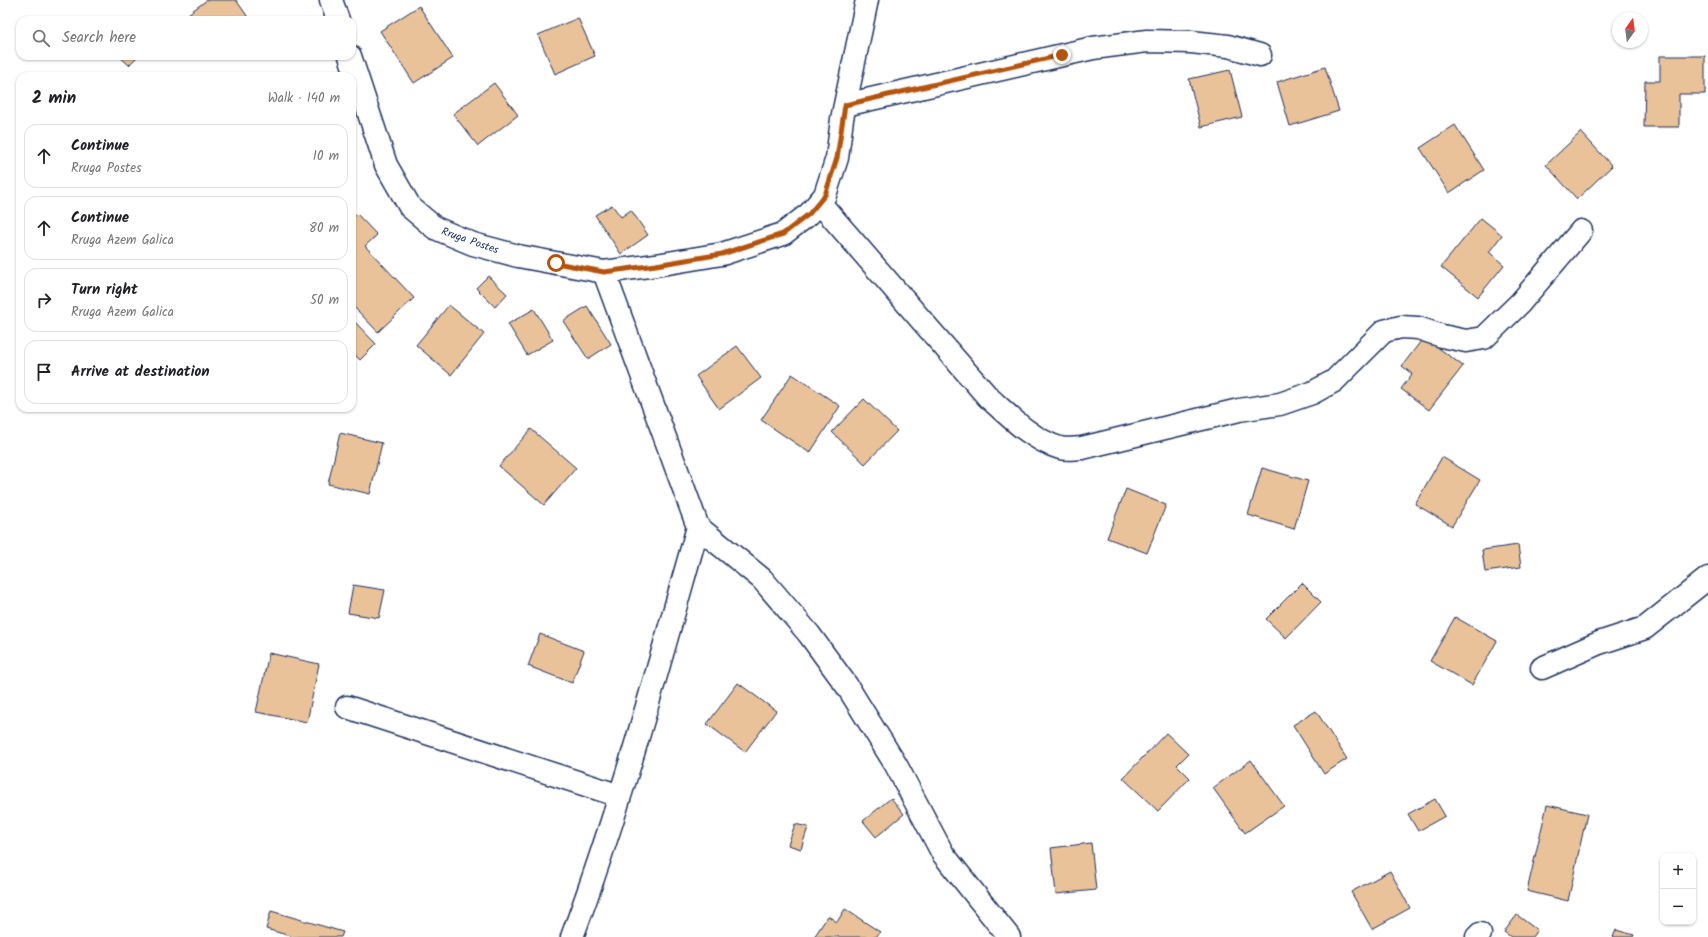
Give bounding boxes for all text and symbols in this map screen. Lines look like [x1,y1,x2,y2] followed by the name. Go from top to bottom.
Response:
[1612,12,1648,48] north arrow
[16,16,356,60] search box
[62,26,136,50] text: Search here
[30,27,52,49] icon: search
[1053,46,1071,64] route end
[32,85,76,112] text: 2 min
[268,88,340,109] text: Walk · 140 m
[71,134,129,158] text: Continue
[33,145,55,167] icon: ahead
[313,146,339,167] text: 10 m
[71,158,142,179] text: Rruga Postes
[71,206,129,230] text: Continue
[33,217,55,239] icon: ahead
[309,218,339,239] text: 80 m
[439,223,501,259] street label: Rruga Postes
[71,230,174,251] text: Rruga Azem Galica
[547,254,565,272] route start
[71,278,138,302] text: Turn right
[33,289,55,311] icon: right
[310,290,339,311] text: 50 m
[71,302,174,323] text: Rruga Azem Galica
[71,360,210,384] text: Arrive at destination
[33,361,55,383] icon: arrive
[1660,853,1696,925] map controls
[1660,853,1696,889] button: +
[1660,889,1696,925] button: −

